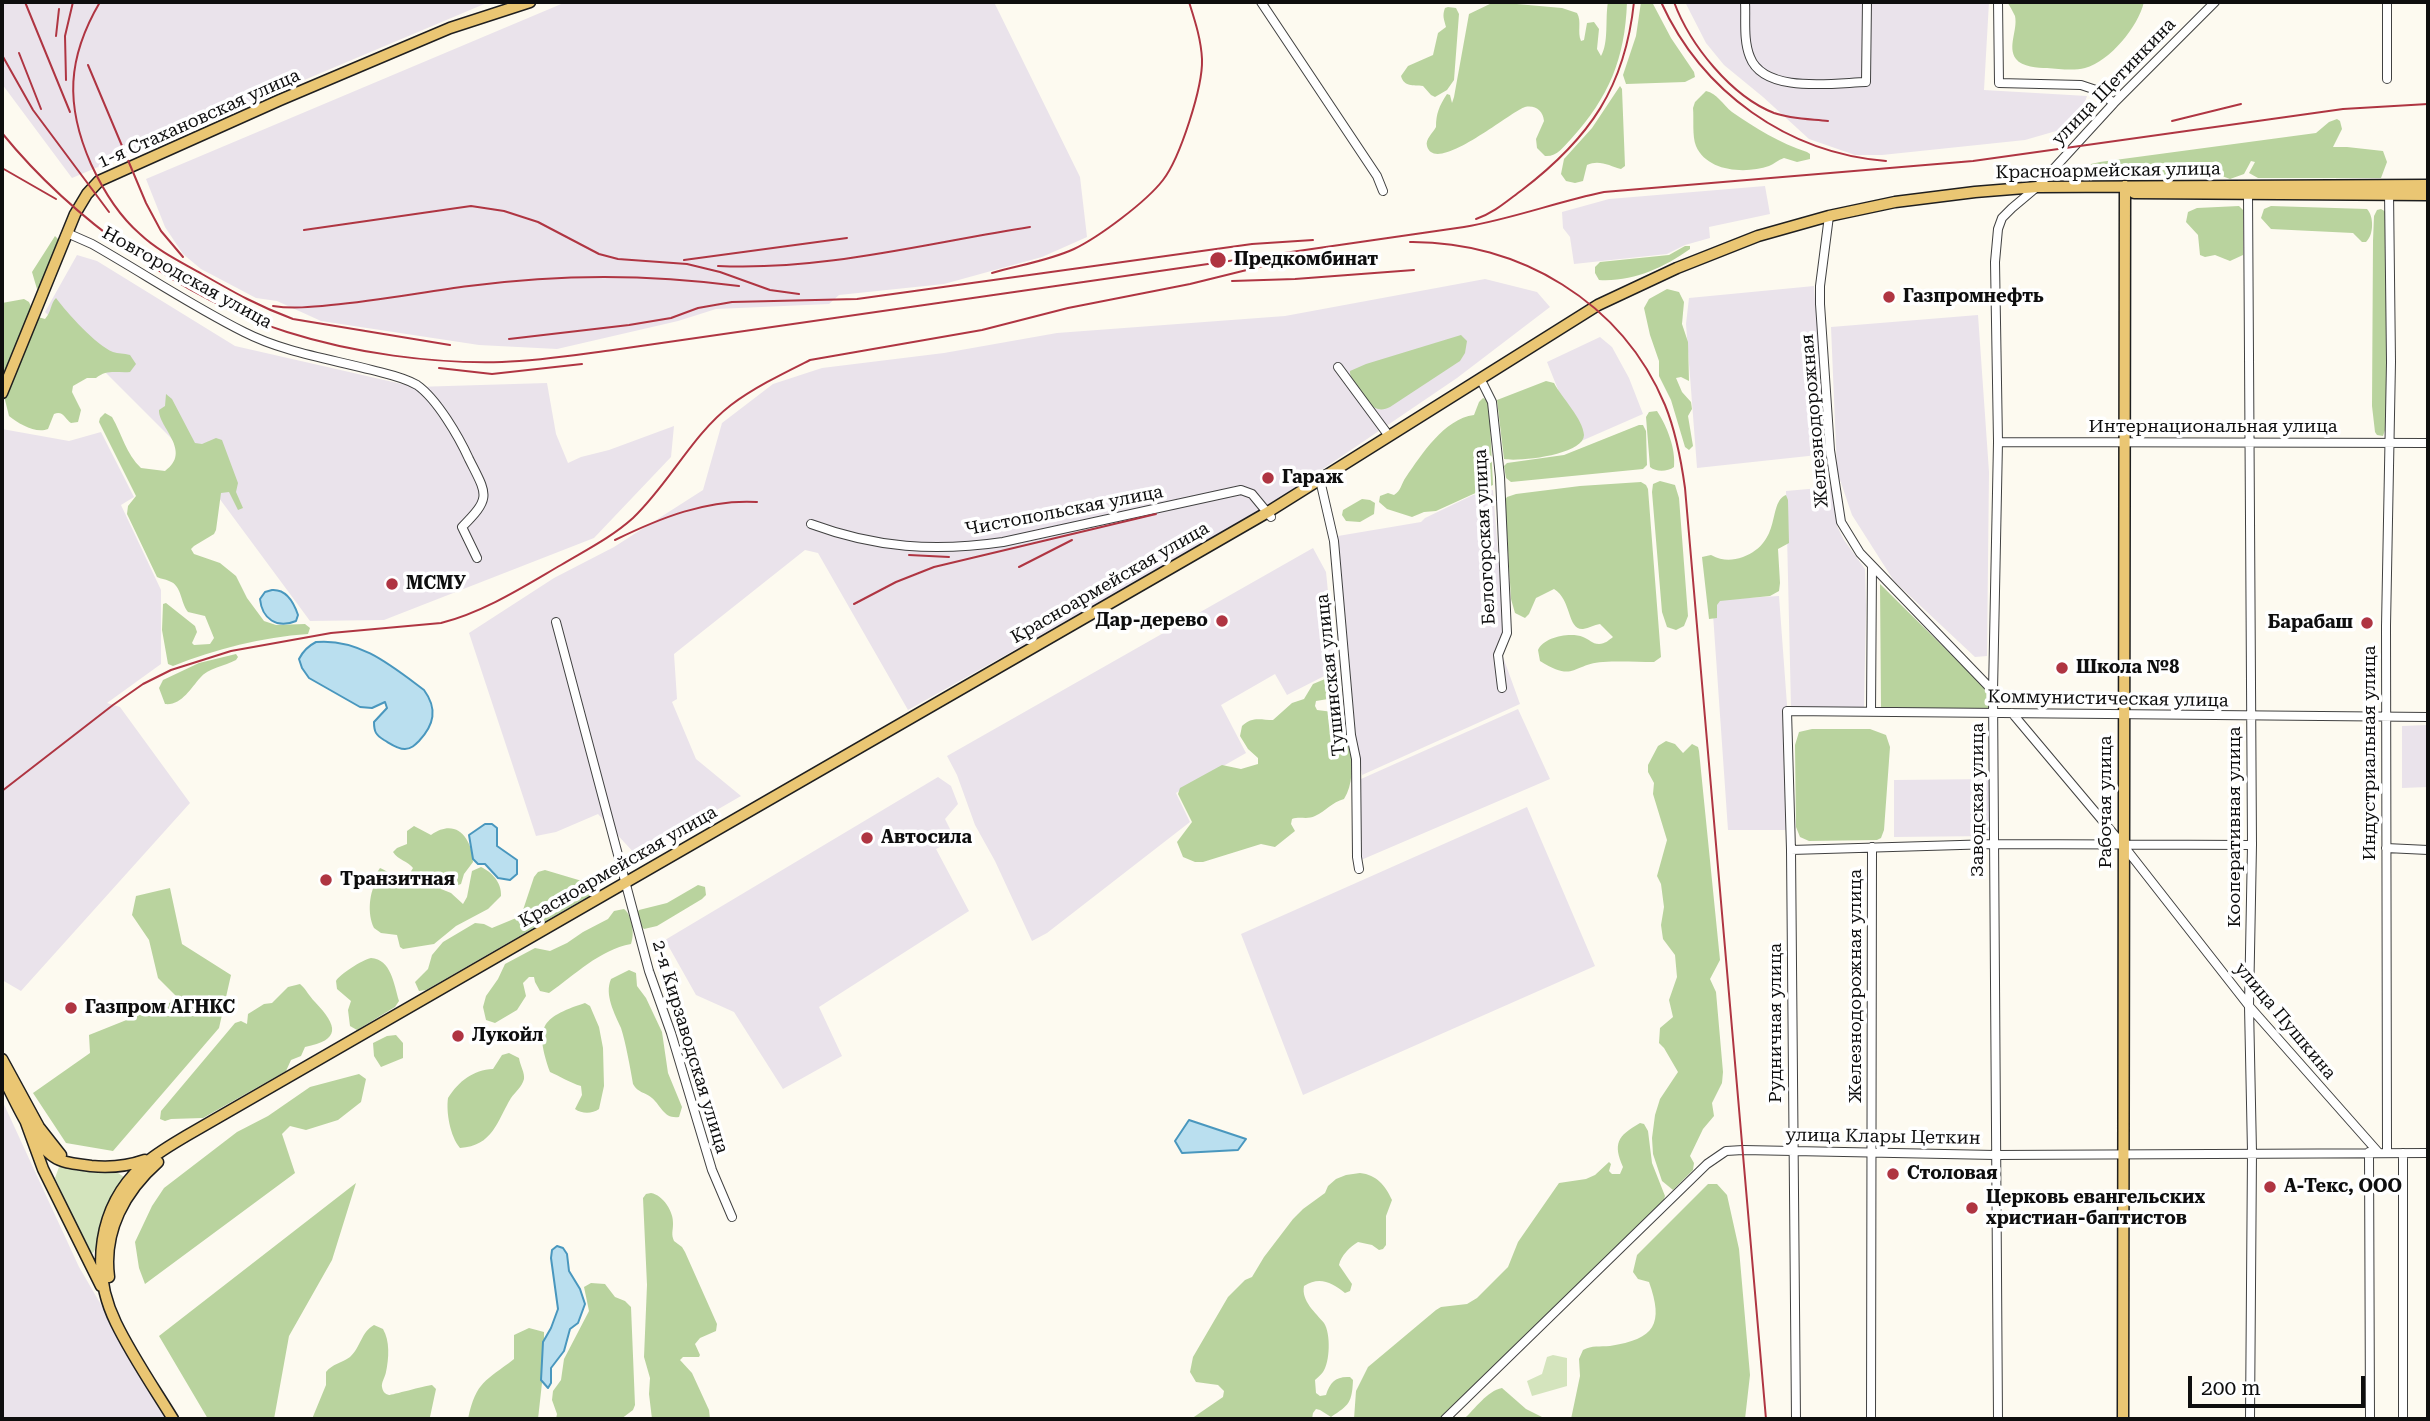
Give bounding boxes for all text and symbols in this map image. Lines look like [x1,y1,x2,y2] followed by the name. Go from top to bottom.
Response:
[2048,14,2180,150] street label: улица Щетинкина
[94,65,304,173] street label: 1-я Стахановская улица
[1995,158,2221,184] street label: Красноармейская улица
[98,222,276,334] street label: Новгородская улица
[1234,249,1378,271] place label: Предкомбинат
[1208,250,1228,270] marker: Предкомбинат
[1903,286,2044,308] place label: Газпромнефть
[1881,289,1897,305] marker: Газпромнефть
[1797,333,1833,509] street label: Железнодорожная
[2089,416,2337,438] street label: Интернациональная улица
[1470,448,1500,626] street label: Белогорская улица
[1282,467,1344,489] place label: Гараж
[1260,470,1276,486] marker: Гараж
[963,481,1165,541] street label: Чистопольская улица
[1007,517,1213,649] street label: Красноармейская улица
[406,573,466,595] place label: МСМУ
[384,576,400,592] marker: МСМУ
[1312,593,1350,757] street label: Тушинская улица
[1096,610,1208,632] place label: Дар-дерево
[2268,612,2353,634] place label: Барабаш
[1214,613,1230,629] marker: Дар-дерево
[2359,615,2375,631] marker: Барабаш
[2359,645,2381,861] street label: Индустриальная улица
[2076,657,2179,679] place label: Школа №8
[2054,660,2070,676] marker: Школа №8
[1987,686,2229,712] street label: Коммунистическая улица
[1967,723,1989,877] street label: Заводская улица
[2224,726,2246,928] street label: Кооперативная улица
[2095,735,2117,869] street label: Рабочая улица
[515,801,721,933] street label: Красноармейская улица
[881,827,972,849] place label: Автосила
[859,830,875,846] marker: Автосила
[340,869,455,891] place label: Транзитная
[1845,869,1867,1103] street label: Железнодорожная улица
[318,872,334,888] marker: Транзитная
[647,938,733,1156] street label: 2-я Кирзаводская улица
[1765,943,1787,1103] street label: Рудничная улица
[2230,958,2340,1084] street label: улица Пушкина
[85,997,235,1019] place label: Газпром АГНКС
[63,1000,79,1016] marker: Газпром АГНКС
[472,1025,543,1047] place label: Лукойл
[450,1028,466,1044] marker: Лукойл
[1785,1125,1981,1149] street label: улица Клары Цеткин
[1907,1163,1998,1185] place label: Столовая
[1885,1166,1901,1182] marker: Столовая
[2284,1176,2402,1198] place label: А-Текс, ООО
[2262,1179,2278,1195] marker: А-Текс, ООО
[1986,1187,2205,1230] place label: Церковь евангельских христиан-баптистов
[1964,1200,1980,1216] marker: Церковь евангельских христиан-баптистов
[2192,1362,2369,1406] scale bar
[2201,1376,2261,1400] text: 200 m

